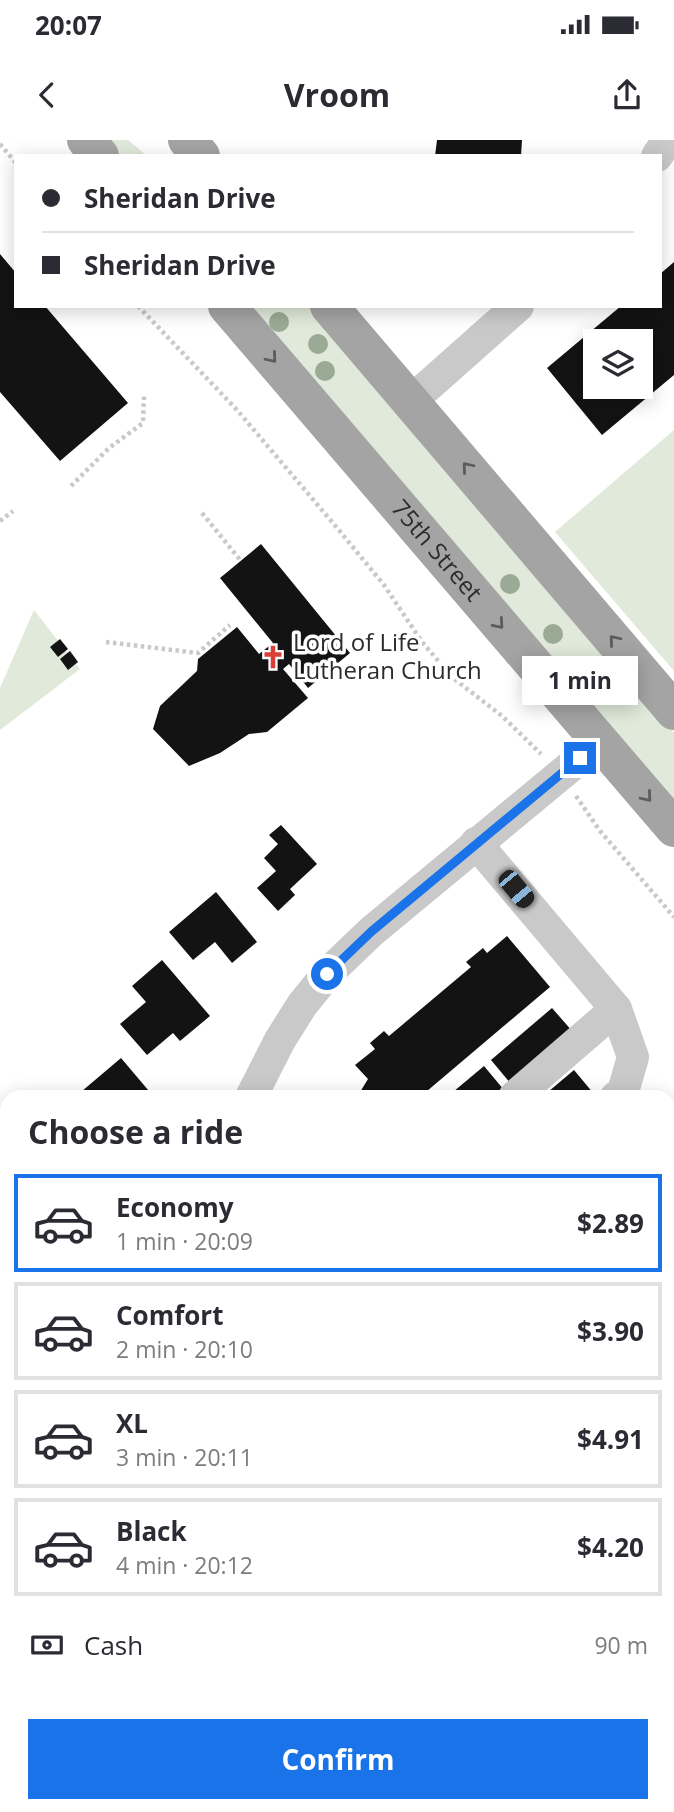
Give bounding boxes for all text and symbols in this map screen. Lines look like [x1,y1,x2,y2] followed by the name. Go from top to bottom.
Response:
[35,7,102,43] text: 20:07
[284,73,390,116] text: Vroom
[28,76,66,114] icon: back
[608,76,646,114] icon: share
[84,180,276,216] text: Sheridan Drive
[84,247,276,283] text: Sheridan Drive
[583,329,653,399] map controls
[583,329,653,399] button: layers
[264,350,276,363] one-way arrow
[463,462,475,475] one-way arrow
[385,492,490,607] street label: 75th Street
[491,616,503,629] one-way arrow
[293,625,482,686] place label: Lord of Life Lutheran Church
[610,636,622,649] one-way arrow
[259,643,287,671] church icon: Lord of Life Lutheran Church
[522,656,638,706] callout: 1 min
[548,664,612,696] text: 1 min
[564,742,596,774] route end
[639,789,652,801] one-way arrow
[495,866,538,912] car
[311,958,343,990] route start
[28,1110,243,1153] text: Choose a ride
[116,1189,234,1225] text: Economy
[32,1192,95,1255] icon: car
[577,1205,644,1241] text: $2.89
[116,1225,253,1257] text: 1 min · 20:09
[116,1297,223,1333] text: Comfort
[32,1300,95,1363] icon: car
[577,1313,644,1349] text: $3.90
[116,1333,253,1365] text: 2 min · 20:10
[116,1405,148,1441] text: XL
[32,1408,95,1471] icon: car
[577,1421,644,1457] text: $4.91
[116,1441,253,1473] text: 3 min · 20:11
[116,1513,187,1549] text: Black
[32,1516,95,1579] icon: car
[577,1529,644,1565] text: $4.20
[116,1549,253,1581] text: 4 min · 20:12
[28,1626,66,1664] icon: cash
[84,1627,143,1663] text: Cash
[594,1629,648,1661] text: 90 m
[28,1719,648,1799] button: Confirm

